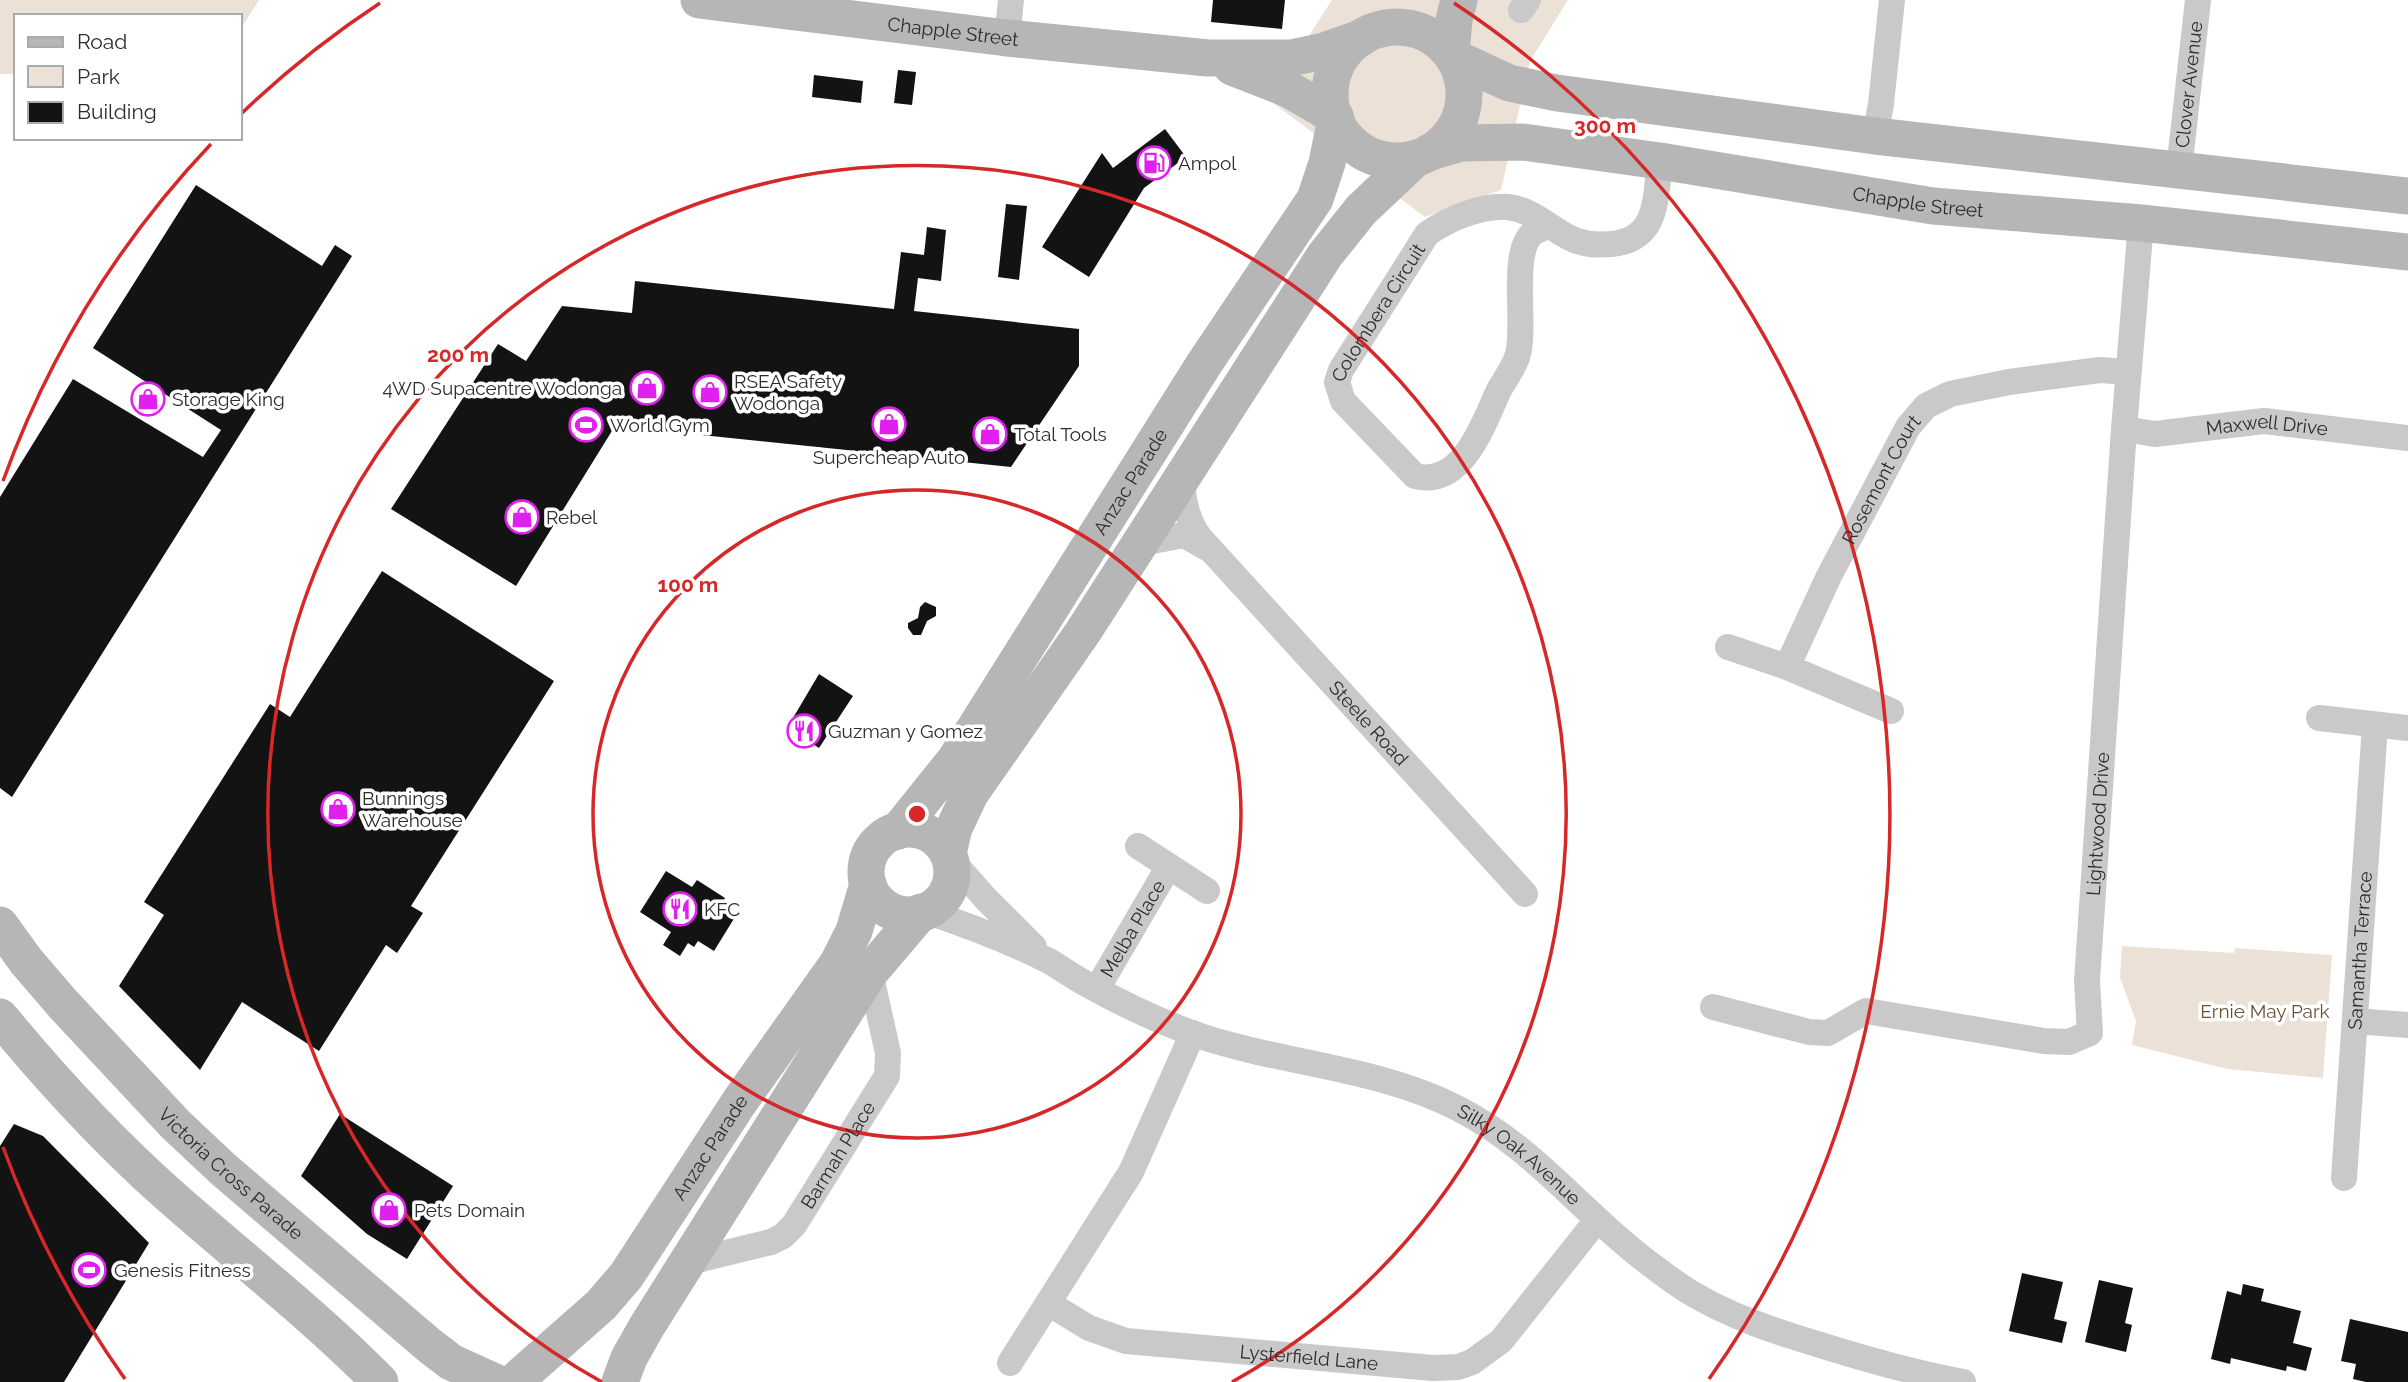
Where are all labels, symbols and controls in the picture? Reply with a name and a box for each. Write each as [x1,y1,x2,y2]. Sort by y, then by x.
street label: Chapple Street [886,12,1020,50]
legend [14,14,242,140]
street label: Clover Avenue [2171,20,2207,149]
text: Road [77,29,127,54]
text: Park [77,64,120,89]
text: Building [77,99,157,124]
text: 300 m [1574,113,1636,138]
fuel station icon: Ampol [1135,144,1173,182]
place label: Ampol [1178,152,1237,174]
street label: Chapple Street [1851,182,1985,221]
street label: Colombera Circuit [1327,239,1430,384]
text: 200 m [427,342,489,367]
shop icon: 4WD Supacentre Wodonga [628,369,666,407]
place label: RSEA Safety Wodonga [734,370,842,414]
shop icon: RSEA Safety Wodonga [691,373,729,411]
place label: 4WD Supacentre Wodonga [382,377,622,399]
shop icon: Storage King [129,380,167,418]
place label: Storage King [172,388,285,410]
shop icon: Supercheap Auto [870,405,908,443]
sports icon: World Gym [567,406,605,444]
street label: Rosemont Court [1837,410,1925,548]
street label: Maxwell Drive [2205,410,2329,439]
place label: World Gym [610,414,710,436]
shop icon: Total Tools [971,415,1009,453]
place label: Total Tools [1014,423,1107,445]
street label: Anzac Parade [1089,424,1172,539]
place label: Supercheap Auto [813,446,965,468]
shop icon: Rebel [503,498,541,536]
place label: Rebel [546,506,598,528]
text: 100 m [658,572,718,597]
street label: Steele Road [1325,676,1413,770]
restaurant icon: Guzman y Gomez [785,712,823,750]
place label: Guzman y Gomez [828,720,983,742]
street label: Lightwood Drive [2082,751,2113,897]
place label: Bunnings Warehouse [362,787,463,831]
shop icon: Bunnings Warehouse [319,790,357,828]
centre of rings [905,802,929,826]
street label: Samantha Terrace [2343,871,2376,1030]
street label: Melba Place [1095,876,1169,981]
restaurant icon: KFC [661,890,699,928]
place label: KFC [704,898,740,920]
park label: Ernie May Park [2200,1000,2330,1022]
street label: Anzac Parade [668,1091,752,1204]
street label: Barmah Place [796,1097,879,1213]
street label: Silky Oak Avenue [1454,1099,1585,1209]
street label: Victoria Cross Parade [154,1103,308,1244]
shop icon: Pets Domain [370,1191,408,1229]
place label: Pets Domain [414,1199,525,1221]
sports icon: Genesis Fitness [70,1251,108,1289]
place label: Genesis Fitness [114,1259,251,1281]
street label: Lysterfield Lane [1239,1340,1379,1374]

